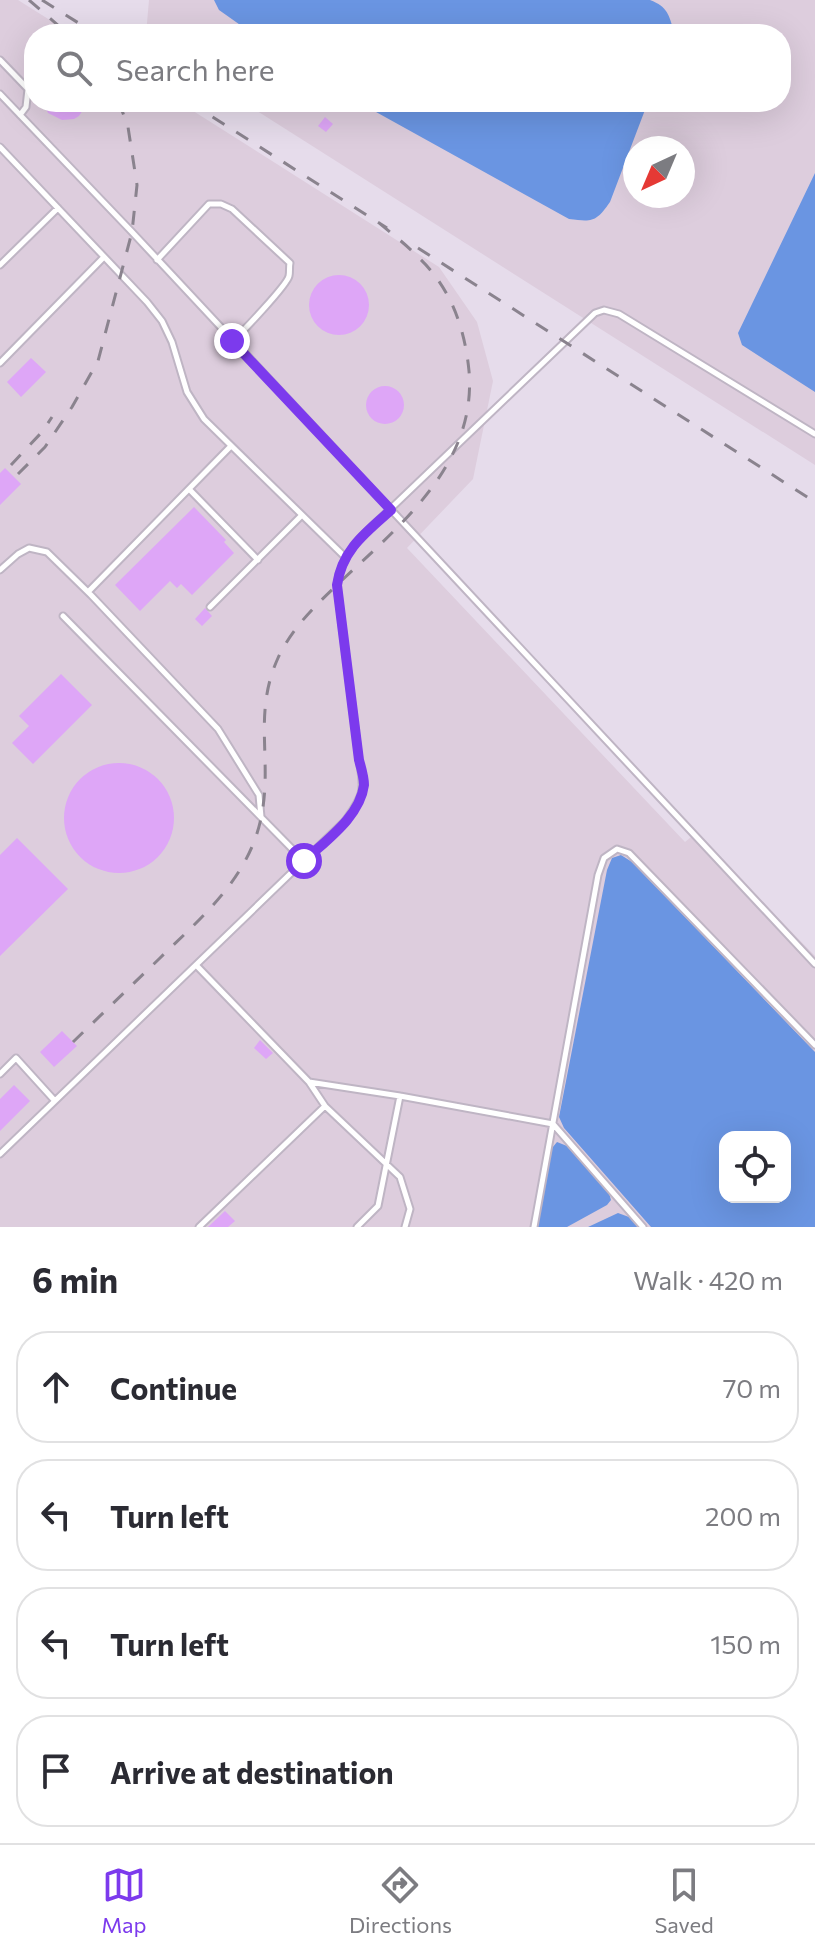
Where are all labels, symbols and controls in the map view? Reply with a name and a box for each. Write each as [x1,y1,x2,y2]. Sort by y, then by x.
search box [24,24,791,112]
icon: search [52,46,96,90]
text: Search here [116,50,275,87]
north arrow [623,136,695,208]
route end [214,323,250,359]
route start [286,843,322,879]
map controls [719,1131,791,1203]
button: locate [719,1131,791,1203]
text: 6 min [32,1258,118,1300]
text: Walk · 420 m [633,1264,783,1295]
icon: ahead [34,1365,78,1409]
text: Continue [110,1369,237,1406]
text: 70 m [723,1372,781,1403]
icon: left [34,1493,78,1537]
text: Turn left [110,1497,229,1534]
text: 200 m [705,1500,781,1531]
icon: left [34,1621,78,1665]
text: Turn left [110,1625,229,1662]
text: 150 m [710,1628,781,1659]
icon: arrive [34,1749,78,1793]
text: Arrive at destination [110,1753,394,1790]
tab: Map [101,1863,147,1938]
tab: Directions [349,1863,452,1938]
tab: Saved [654,1863,714,1938]

